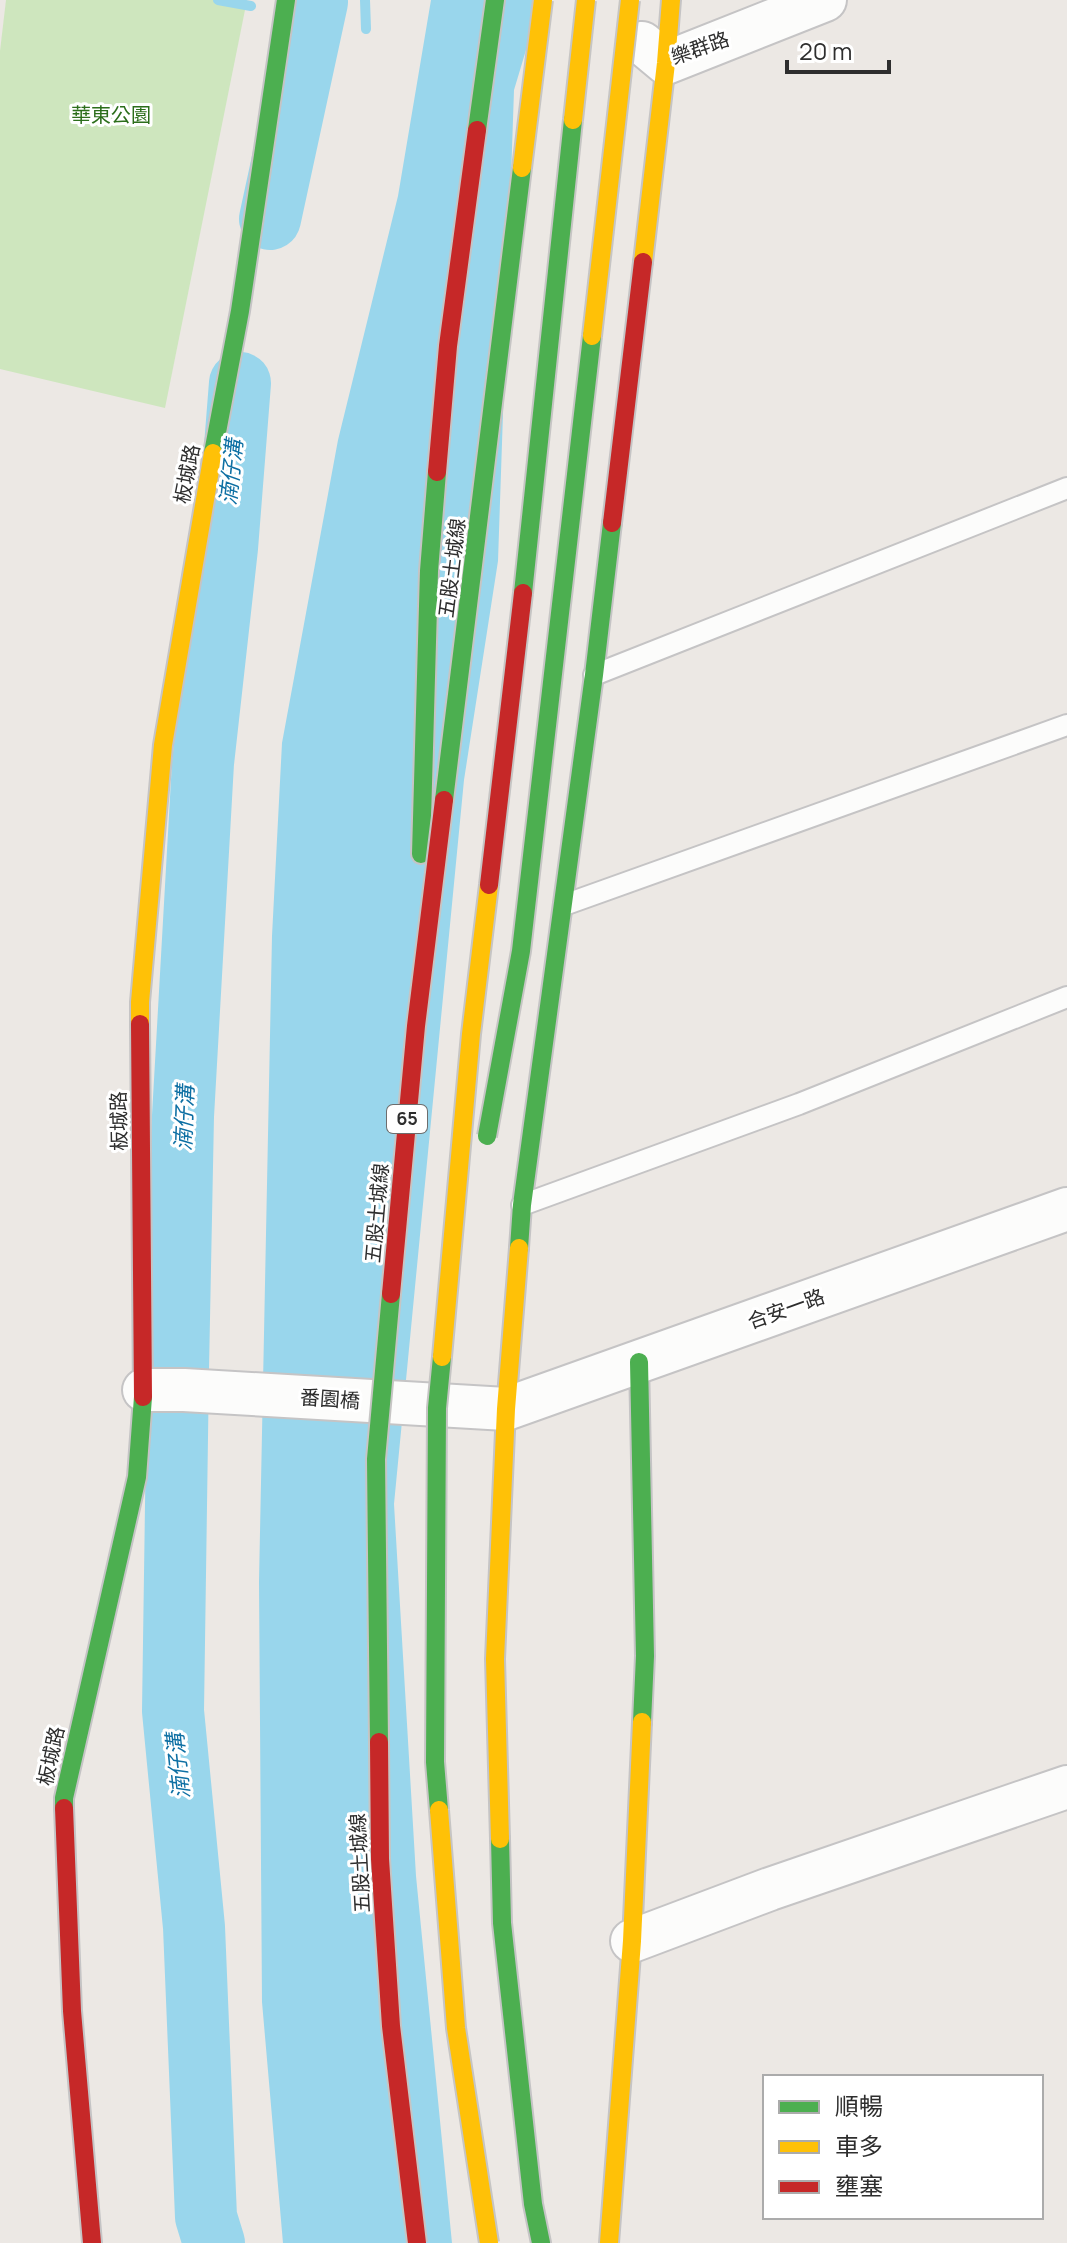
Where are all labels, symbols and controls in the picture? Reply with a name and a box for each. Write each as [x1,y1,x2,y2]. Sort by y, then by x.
scale bar [787,24,889,74]
street label: 樂群路 [667,25,733,70]
text: 20 m [799,34,852,67]
park label: 華東公園 [71,101,151,128]
water label: 湳仔溝 [213,435,250,506]
street label: 板城路 [168,442,205,506]
street label: 五股土城線 [432,517,471,619]
water label: 湳仔溝 [168,1082,200,1152]
street label: 板城路 [104,1091,133,1151]
road number: 65 [387,1105,427,1133]
street label: 五股土城線 [359,1162,394,1264]
street label: 合安一路 [744,1282,828,1335]
street label: 番園橋 [299,1383,361,1414]
street label: 板城路 [31,1724,70,1788]
water label: 湳仔溝 [159,1729,196,1800]
street label: 五股土城線 [343,1812,376,1914]
legend [763,2075,1043,2219]
text: 順暢 [835,2089,883,2122]
text: 車多 [835,2129,883,2162]
text: 壅塞 [835,2169,883,2202]

